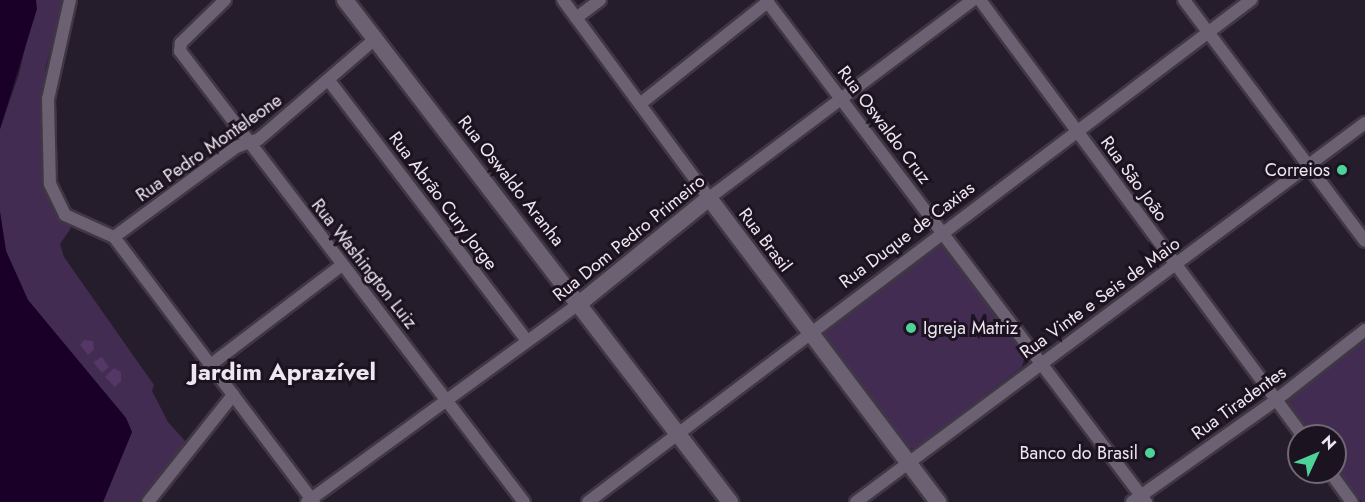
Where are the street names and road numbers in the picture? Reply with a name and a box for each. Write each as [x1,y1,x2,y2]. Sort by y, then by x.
street label: Rua Oswaldo Cruz [833,62,935,188]
street label: Rua Pedro Monteleone [132,90,286,206]
street label: Rua Oswaldo Aranha [453,111,569,251]
street label: Rua Abrão Cury Jorge [384,128,502,274]
street label: Rua São João [1096,132,1172,226]
street label: Rua Dom Pedro Primeiro [549,170,709,306]
street label: Rua Duque de Caxias [835,177,979,293]
street label: Rua Washington Luiz [307,195,421,333]
street label: Rua Brasil [734,204,796,276]
street label: Rua Vinte e Seis de Maio [1016,233,1184,363]
street label: Rua Tiradentes [1188,362,1290,444]

